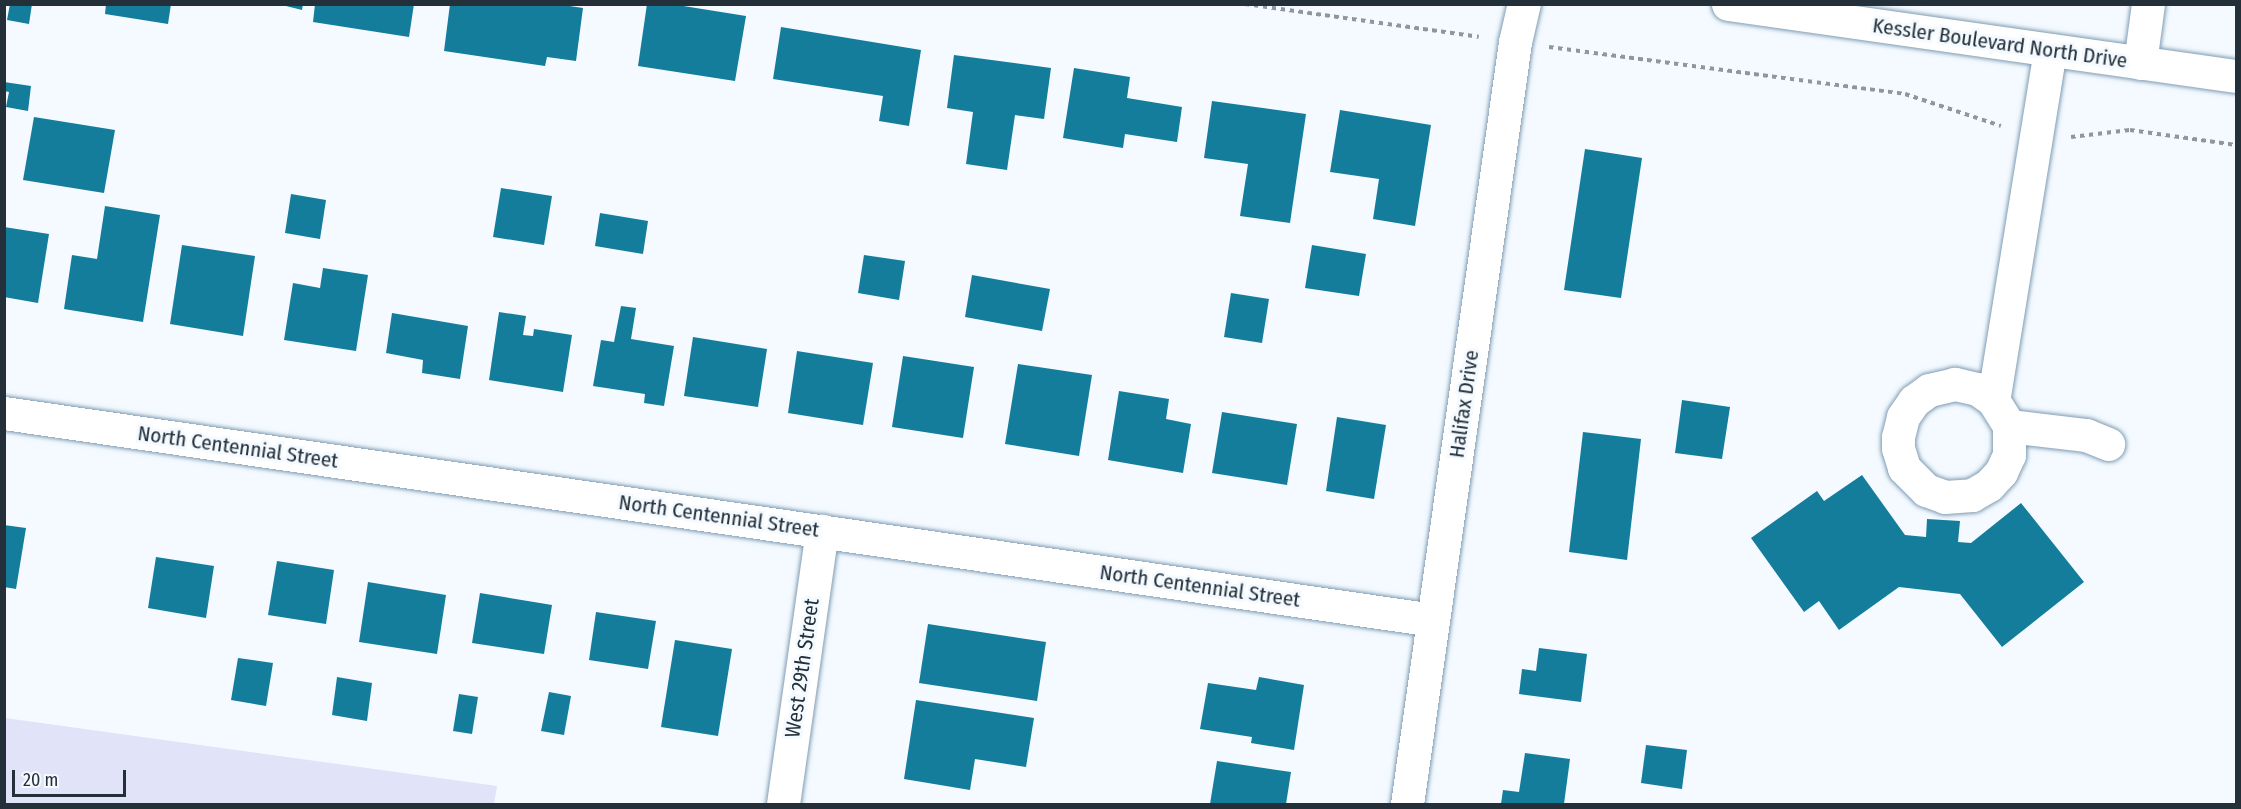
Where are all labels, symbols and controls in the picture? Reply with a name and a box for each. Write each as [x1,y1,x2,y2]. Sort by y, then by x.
street label: Kessler Boulevard North Drive [1871,13,2129,73]
street label: Halifax Drive [1444,349,1484,459]
street label: North Centennial Street [136,420,340,474]
street label: North Centennial Street [617,489,821,543]
street label: North Centennial Street [1098,559,1302,613]
street label: West 29th Street [780,597,824,739]
scale bar [15,758,129,796]
text: 20 m [23,769,58,791]

